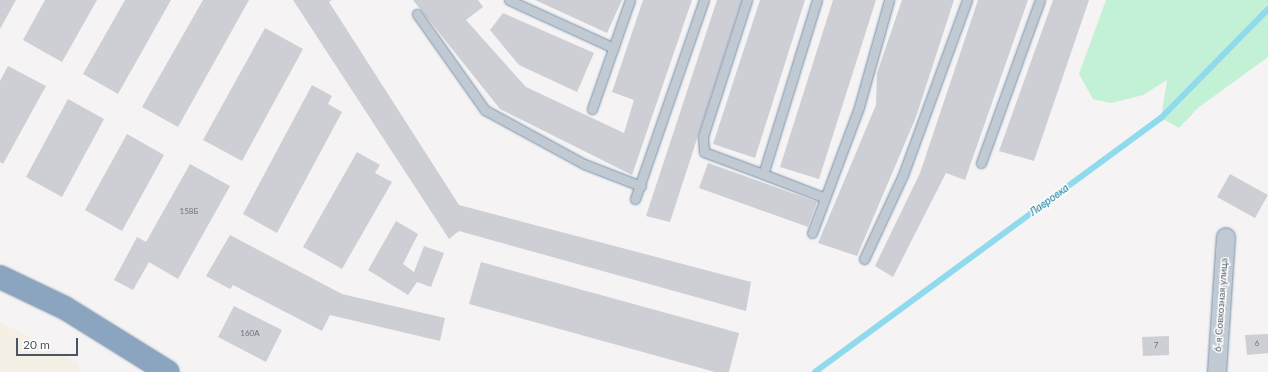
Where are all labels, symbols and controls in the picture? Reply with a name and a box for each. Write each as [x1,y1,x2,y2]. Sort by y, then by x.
water label: Лавровка [1027,181,1071,219]
house number: 158Б [180,207,198,217]
street label: 6-я Совхозная улица [1212,258,1230,352]
house number: 160А [240,329,260,339]
scale bar [18,330,80,356]
text: 20 m [23,337,50,352]
house number: 6 [1255,339,1259,349]
house number: 7 [1154,341,1158,351]

